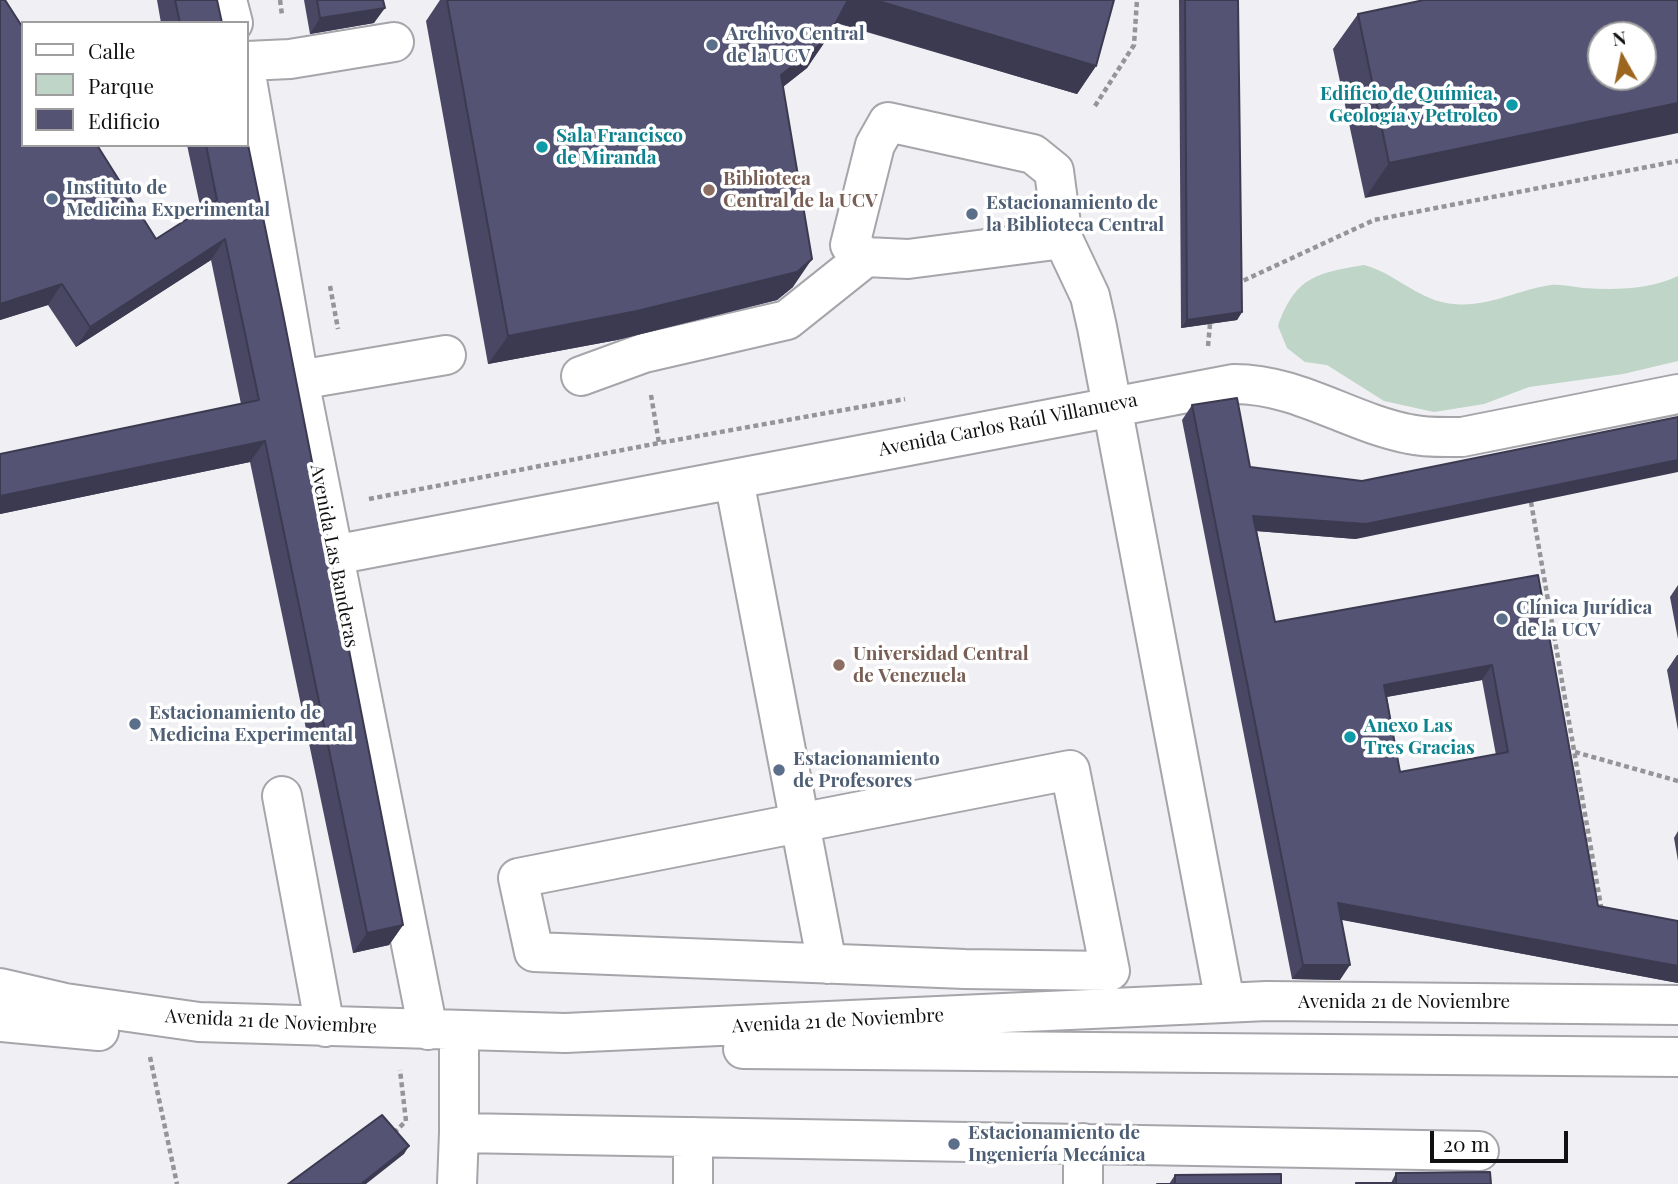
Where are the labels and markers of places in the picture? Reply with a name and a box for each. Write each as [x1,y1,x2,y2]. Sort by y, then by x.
place label: Archivo Central de la UCV [726,23,865,67]
marker: Archivo Central de la UCV [704,37,720,53]
place label: Edificio de Química, Geología y Petroleo [1320,83,1498,127]
marker: Edificio de Química, Geología y Petroleo [1504,97,1520,113]
place label: Sala Francisco de Miranda [556,125,683,169]
marker: Sala Francisco de Miranda [534,139,550,155]
place label: Biblioteca Central de la UCV [723,168,878,212]
place label: Instituto de Medicina Experimental [66,177,270,221]
marker: Biblioteca Central de la UCV [701,182,717,198]
marker: Instituto de Medicina Experimental [44,191,60,207]
place label: Estacionamiento de la Biblioteca Central [986,192,1164,236]
marker: Estacionamiento de la Biblioteca Central [964,206,980,222]
place label: Clínica Jurídica de la UCV [1516,597,1652,641]
marker: Clínica Jurídica de la UCV [1494,611,1510,627]
place label: Universidad Central de Venezuela [853,643,1029,687]
marker: Universidad Central de Venezuela [831,657,847,673]
place label: Estacionamiento de Medicina Experimental [149,702,353,746]
place label: Anexo Las Tres Gracias [1364,715,1475,759]
marker: Estacionamiento de Medicina Experimental [127,716,143,732]
marker: Anexo Las Tres Gracias [1342,729,1358,745]
place label: Estacionamiento de Profesores [793,748,940,792]
marker: Estacionamiento de Profesores [771,762,787,778]
place label: Estacionamiento de Ingeniería Mecánica [968,1122,1146,1166]
marker: Estacionamiento de Ingeniería Mecánica [946,1136,962,1152]

